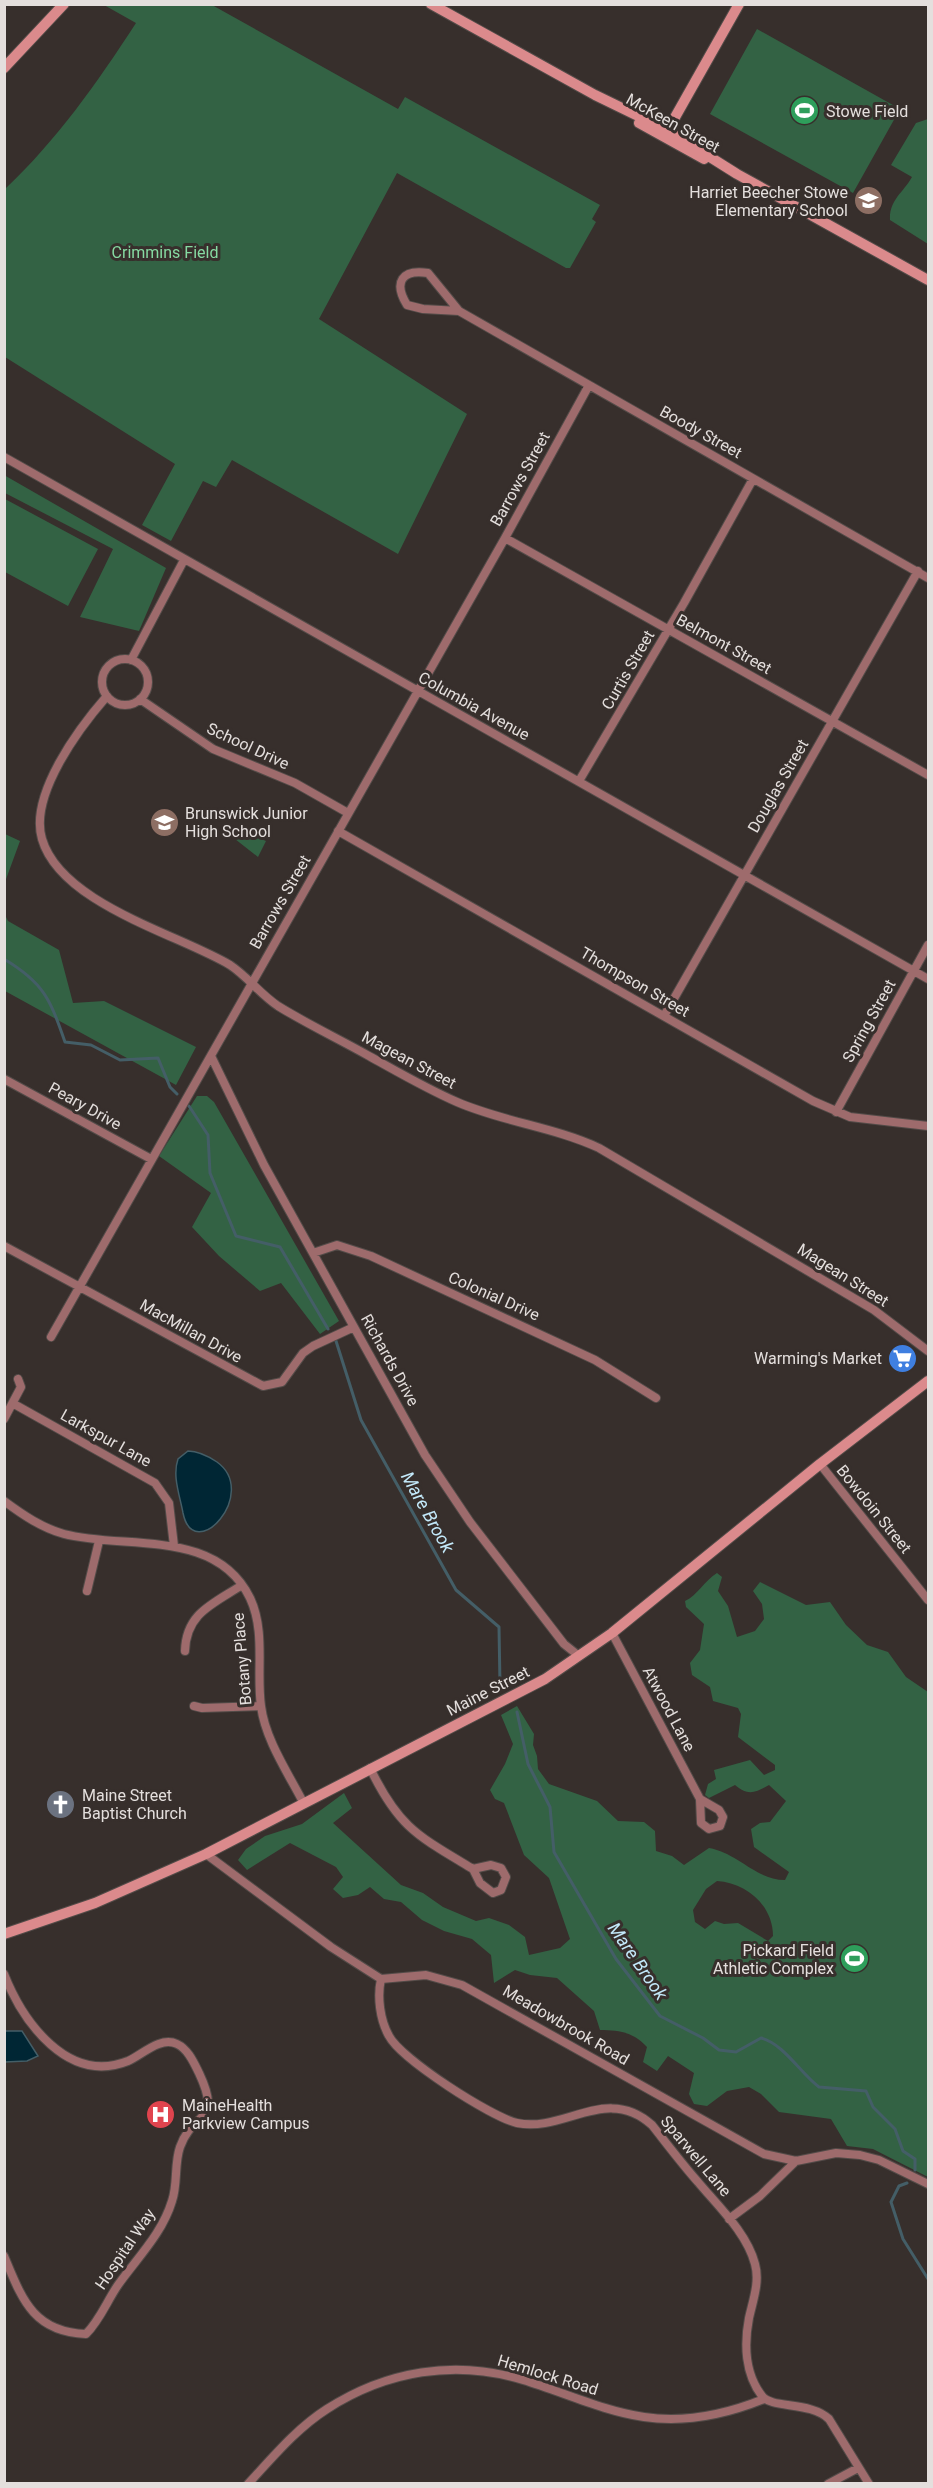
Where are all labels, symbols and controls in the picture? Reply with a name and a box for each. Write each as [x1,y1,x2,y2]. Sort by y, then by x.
street label: McKeen Street [623,89,723,157]
sports icon: Stowe Field [789,95,821,127]
place label: Stowe Field [826,102,908,121]
place label: Harriet Beecher Stowe Elementary School [689,183,848,220]
school or university icon: Harriet Beecher Stowe Elementary School [853,185,885,217]
park label: Crimmins Field [112,243,218,262]
street label: Boody Street [657,402,745,462]
street label: Barrows Street [486,428,554,530]
street label: Belmont Street [673,610,775,678]
street label: Curtis Street [598,627,658,713]
street label: Columbia Avenue [415,668,533,744]
street label: School Drive [204,719,292,773]
street label: Douglas Street [744,736,812,836]
place label: Brunswick Junior High School [185,804,308,841]
school or university icon: Brunswick Junior High School [148,806,180,838]
street label: Barrows Street [246,852,314,952]
street label: Thompson Street [577,943,693,1021]
street label: Spring Street [838,976,900,1066]
street label: Magean Street [359,1027,459,1093]
street label: Peary Drive [45,1078,125,1134]
street label: Magean Street [794,1239,892,1311]
street label: Colonial Drive [445,1267,543,1325]
street label: MacMillan Drive [136,1295,246,1367]
street label: Richards Drive [357,1311,423,1409]
supermarket icon: Warming's Market [887,1342,919,1374]
place label: Warming's Market [754,1349,882,1368]
street label: Larkspur Lane [57,1405,155,1471]
street label: Bowdoin Street [833,1461,915,1557]
water label: Mare Brook [397,1468,459,1557]
street label: Botany Place [228,1612,256,1706]
street label: Maine Street [444,1662,532,1720]
street label: Atwood Lane [639,1663,699,1755]
place label: Maine Street Baptist Church [82,1786,187,1823]
church icon: Maine Street Baptist Church [45,1788,77,1820]
water label: Mare Brook [604,1918,673,2005]
place label: Pickard Field Athletic Complex [713,1941,834,1978]
sports icon: Pickard Field Athletic Complex [839,1943,871,1975]
street label: Meadowbrook Road [499,1981,633,2069]
place label: MaineHealth Parkview Campus [182,2096,310,2133]
hospital icon: MaineHealth Parkview Campus [145,2098,177,2130]
street label: Sparwell Lane [657,2112,735,2200]
street label: Hospital Way [91,2205,159,2293]
street label: Hemlock Road [495,2351,601,2399]

